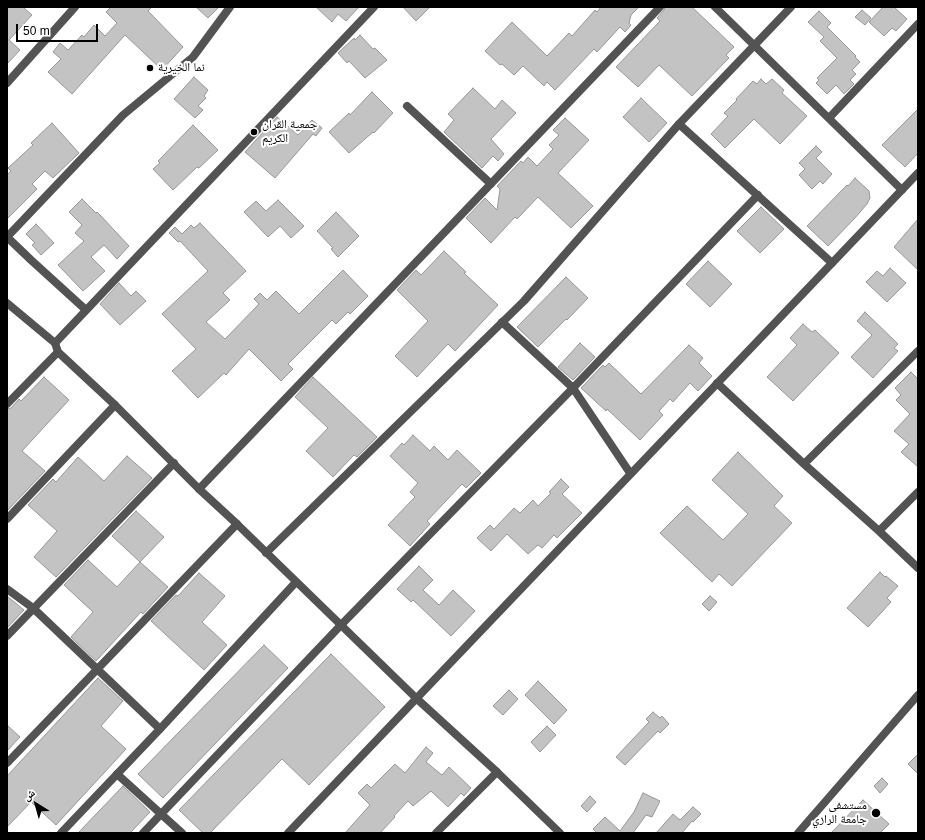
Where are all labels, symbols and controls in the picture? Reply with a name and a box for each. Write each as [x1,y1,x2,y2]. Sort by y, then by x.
scale bar [18,16,100,42]
text: 50 m [23,24,50,38]
place label: نما الخيرية [158,61,205,75]
marker: نما الخيرية [145,63,155,73]
place label: جمعية القران الكريم [262,118,317,146]
marker: جمعية القران الكريم [249,127,259,137]
north arrow [16,784,56,824]
text: ش [21,786,37,803]
place label: مستشفى جامعة الرازي [812,799,867,827]
marker: مستشفى جامعة الرازي [870,807,882,819]

